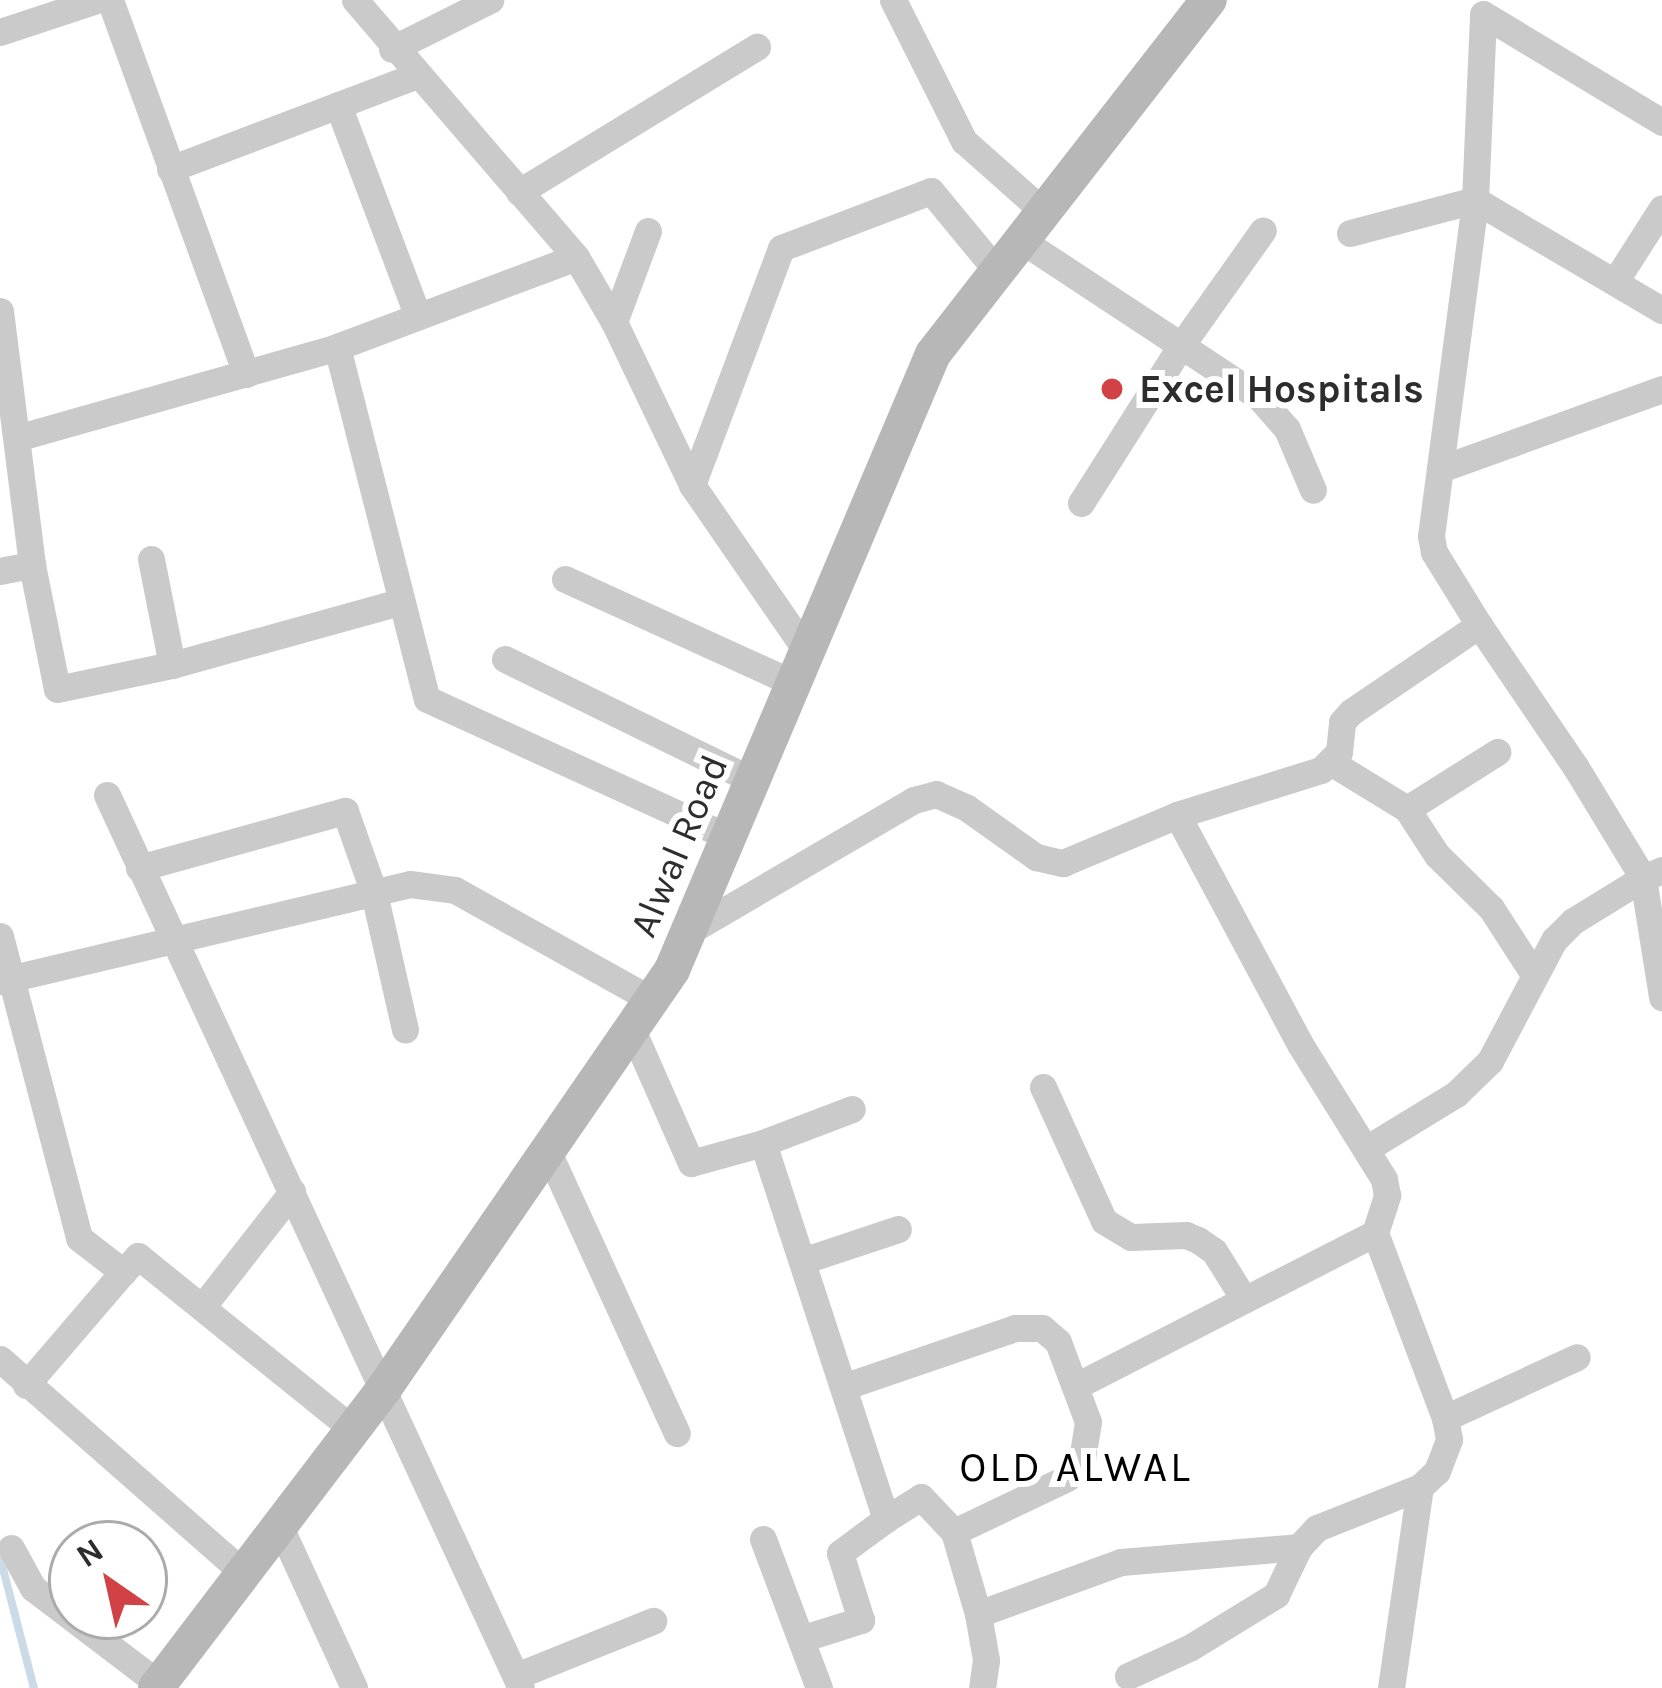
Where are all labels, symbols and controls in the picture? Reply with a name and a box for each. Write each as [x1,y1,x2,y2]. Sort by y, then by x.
place label: Excel Hospitals [1139,366,1424,412]
marker: Excel Hospitals [1096,373,1128,405]
street label: Alwal Road [620,748,738,944]
district label: OLD ALWAL [959,1442,1193,1492]
north arrow [48,1520,168,1640]
text: N [69,1530,110,1575]

